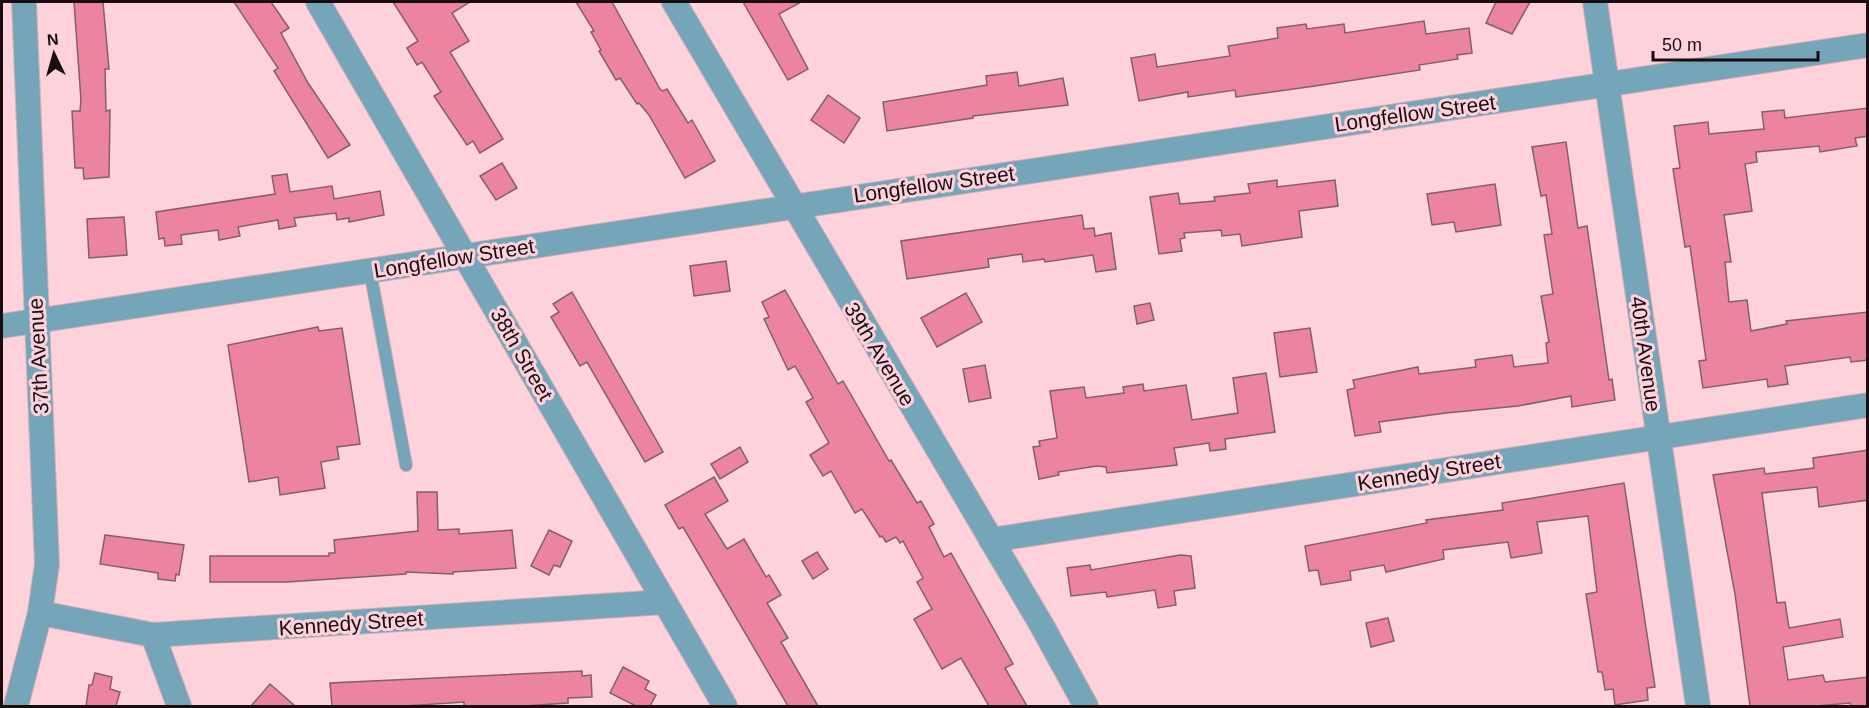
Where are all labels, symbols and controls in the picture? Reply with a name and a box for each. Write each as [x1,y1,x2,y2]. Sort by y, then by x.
north arrow [24,24,84,84]
scale bar [1653,24,1818,62]
text: N [46,31,59,49]
text: 50 m [1662,35,1702,55]
street label: Longfellow Street [1333,90,1497,136]
street label: Longfellow Street [852,161,1016,207]
street label: Longfellow Street [372,234,536,282]
street label: 40th Avenue [1627,295,1665,413]
street label: 37th Avenue [23,297,53,415]
street label: 39th Avenue [840,298,920,410]
street label: 38th Street [486,304,558,404]
street label: Kennedy Street [1356,449,1502,495]
street label: Kennedy Street [278,606,424,640]

